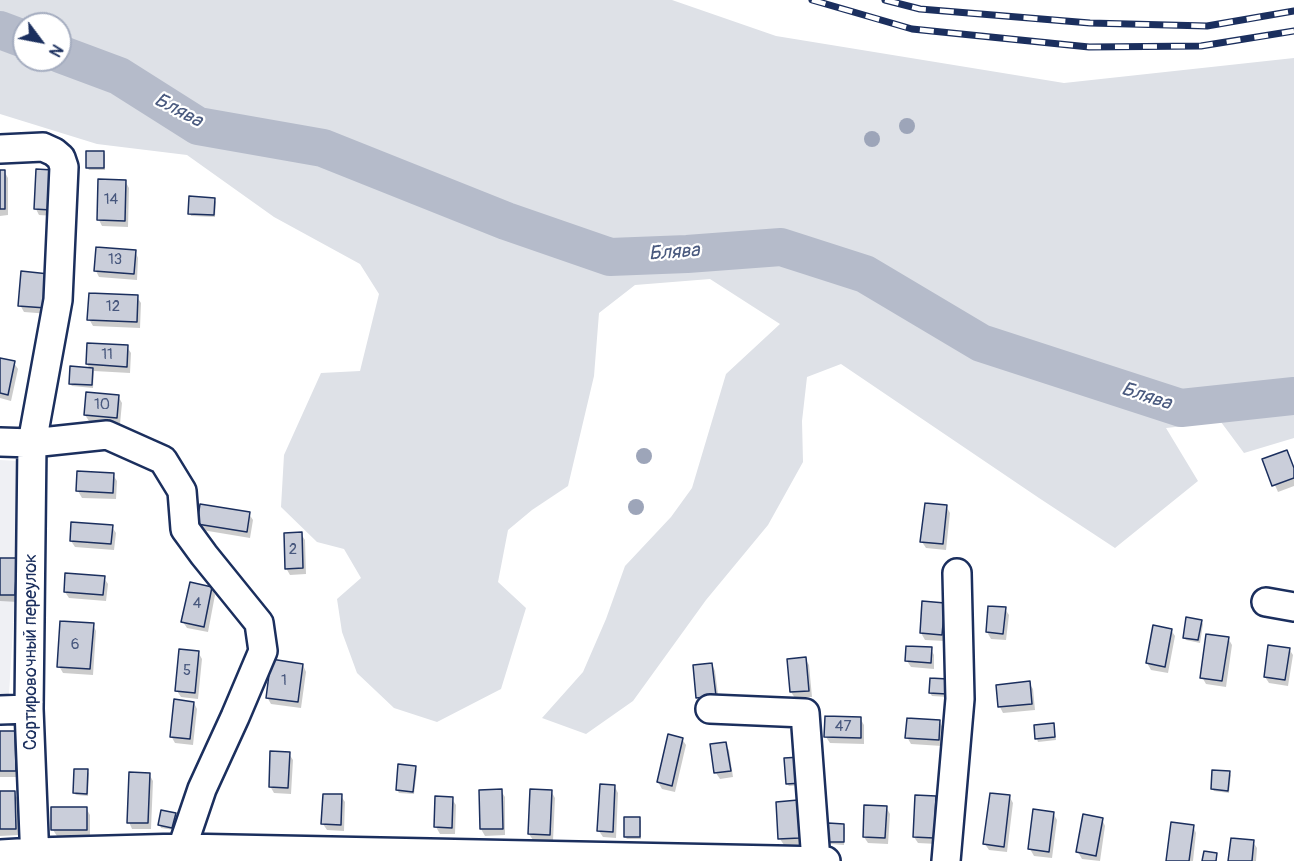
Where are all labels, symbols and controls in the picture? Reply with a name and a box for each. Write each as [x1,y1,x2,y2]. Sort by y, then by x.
north arrow [12,12,72,72]
text: N [44,41,67,60]
water label: Блява [150,88,206,134]
house number: 14 [104,191,118,209]
water label: Блява [648,239,700,267]
house number: 13 [108,251,122,269]
house number: 12 [106,298,120,316]
house number: 11 [101,346,113,364]
water label: Блява [1118,378,1174,416]
house number: 10 [94,396,110,414]
house number: 2 [289,541,297,559]
street label: Сортировочный переулок [20,554,42,750]
house number: 4 [193,595,201,613]
house number: 6 [71,636,79,654]
house number: 5 [183,662,191,680]
house number: 1 [281,672,287,690]
house number: 47 [835,718,851,736]

